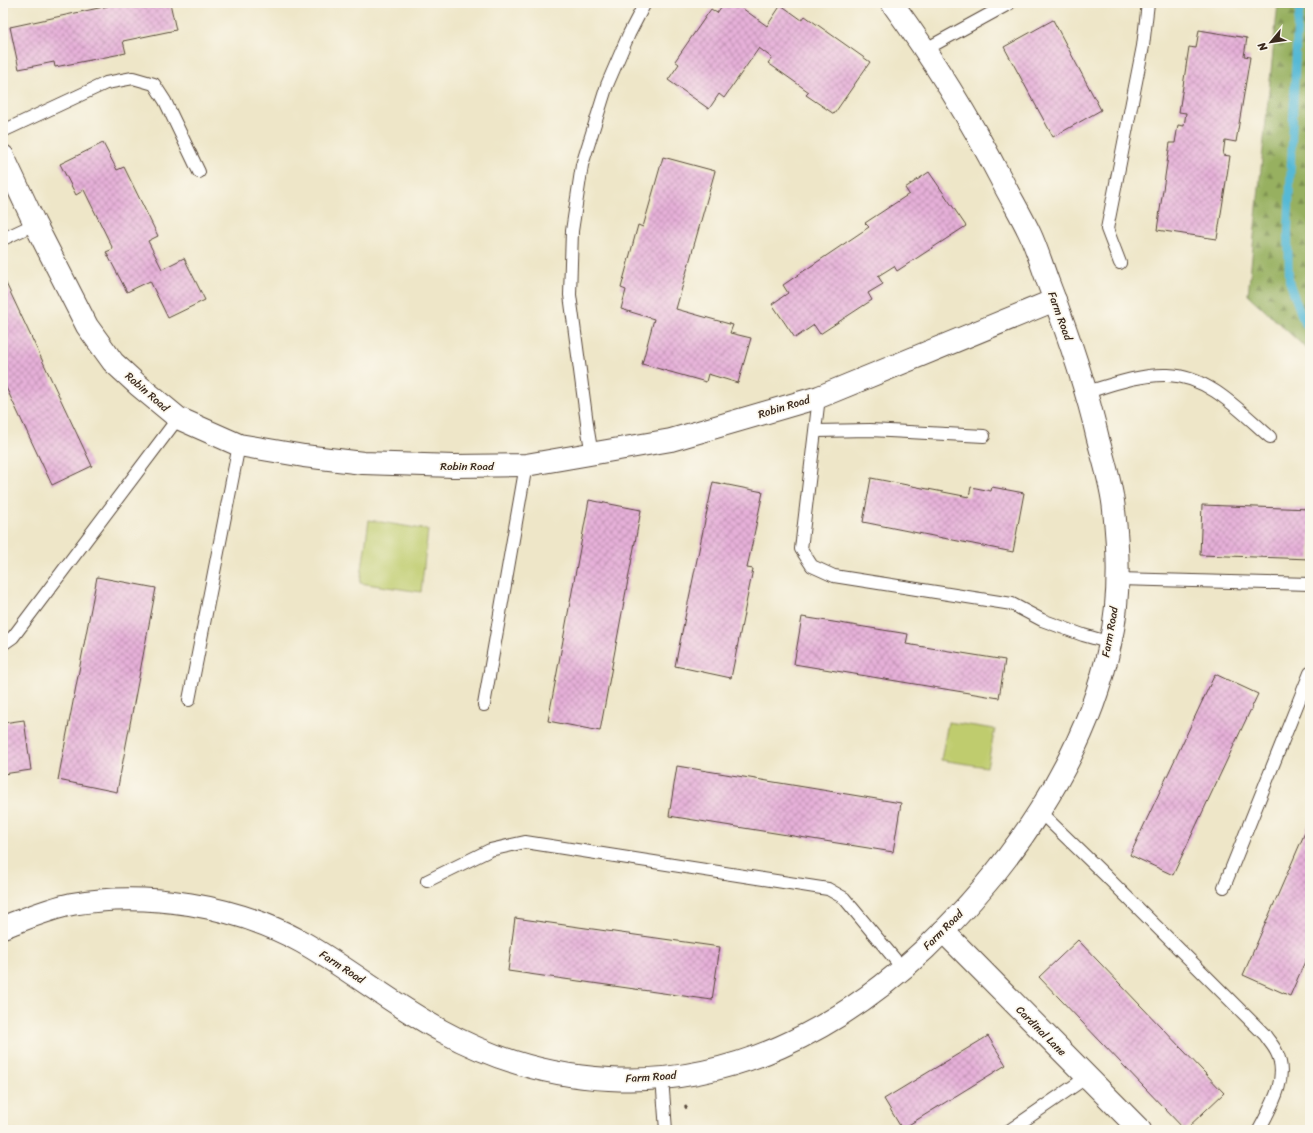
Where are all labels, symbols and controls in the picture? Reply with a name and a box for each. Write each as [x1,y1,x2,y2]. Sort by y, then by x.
north arrow [1251,22,1291,62]
text: N [1252,38,1273,55]
street label: Farm Road [1042,289,1078,344]
street label: Robin Road [121,367,174,418]
street label: Robin Road [756,390,814,424]
street label: Robin Road [440,457,495,476]
street label: Farm Road [1096,604,1124,659]
street label: Farm Road [918,904,969,955]
street label: Farm Road [315,945,370,989]
street label: Cardinal Lane [1011,1001,1071,1061]
street label: Farm Road [625,1066,678,1088]

